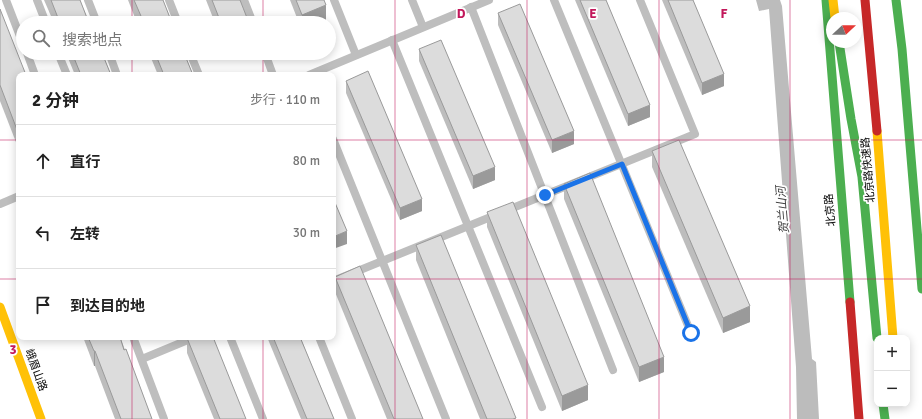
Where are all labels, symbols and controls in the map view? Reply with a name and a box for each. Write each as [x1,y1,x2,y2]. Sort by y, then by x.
text: D [457,6,466,22]
text: E [589,6,597,22]
text: F [721,6,728,22]
north arrow [826,12,862,48]
search box [16,16,336,60]
icon: search [30,27,52,49]
text: 搜索地点 [62,31,122,49]
text: 2 分钟 [32,90,79,111]
text: 步行 · 110 m [250,92,320,108]
street label: 北京路快速路 [859,137,877,203]
icon: ahead [32,150,54,172]
text: 直行 [70,153,100,171]
text: 80 m [293,153,320,169]
water label: 贺兰山河 [773,183,793,235]
route end [536,186,554,204]
street label: 北京路 [822,193,838,227]
icon: left [32,222,54,244]
text: 左转 [70,225,100,243]
text: 30 m [293,225,320,241]
icon: arrive [32,294,54,316]
text: 到达目的地 [70,297,145,315]
route start [682,324,700,342]
map controls [874,335,910,407]
button: + [874,335,910,371]
text: 3 [9,342,17,358]
street label: 峨眉山路 [22,347,50,393]
button: − [874,371,910,407]

